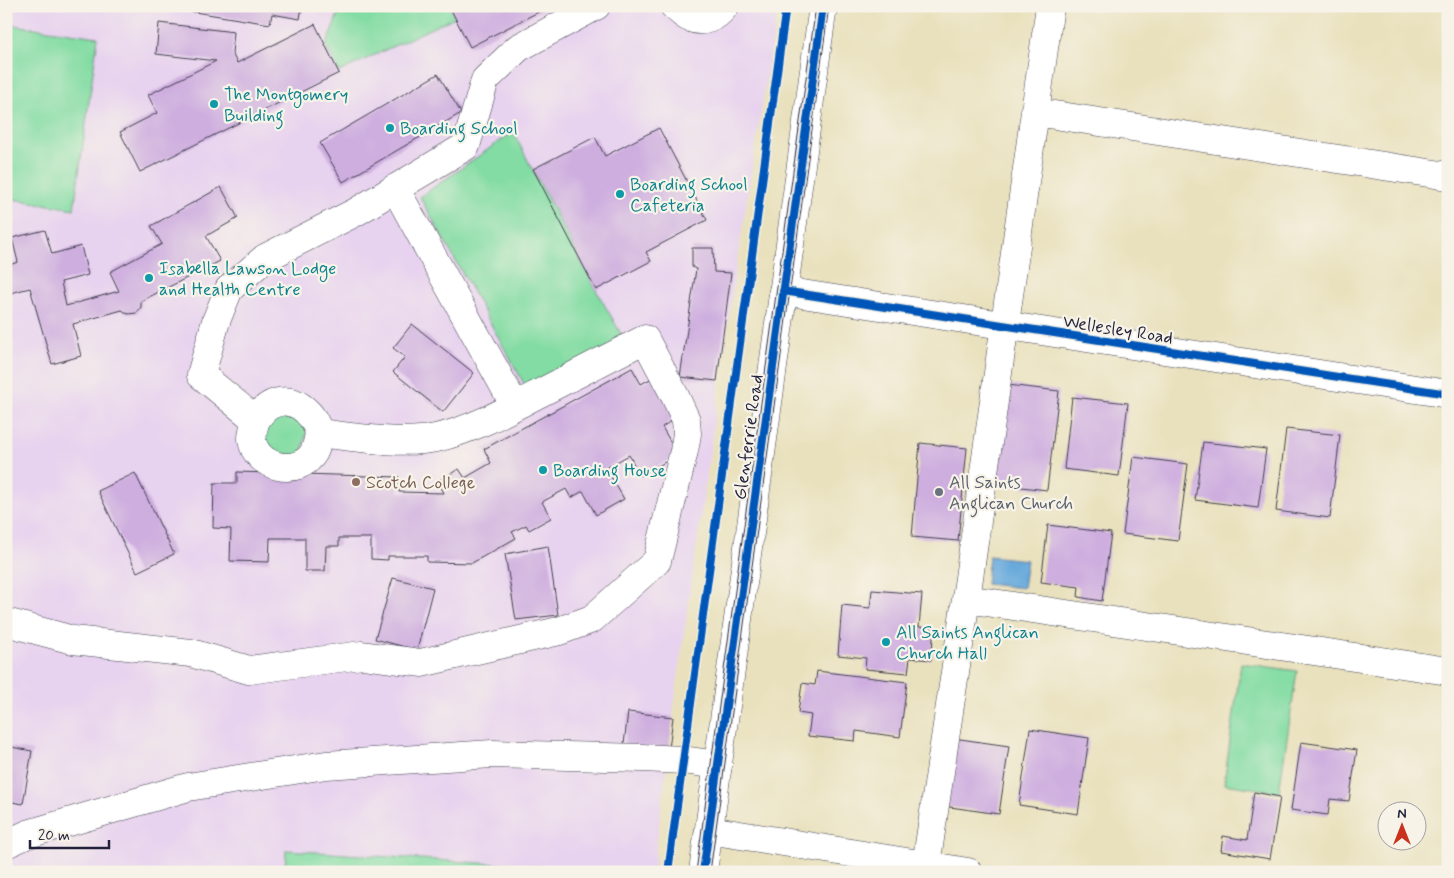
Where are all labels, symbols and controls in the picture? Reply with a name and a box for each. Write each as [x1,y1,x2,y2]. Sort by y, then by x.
place label: The Montgomery Building [224,83,348,130]
marker: The Montgomery Building [208,98,220,110]
place label: Boarding School [400,117,518,143]
marker: Boarding School [384,122,396,134]
place label: Boarding School Cafeteria [630,173,748,218]
marker: Boarding School Cafeteria [614,188,626,200]
place label: Isabella Lawson Lodge and Health Centre [159,257,336,302]
marker: Isabella Lawson Lodge and Health Centre [143,272,155,284]
street label: Wellesley Road [1061,309,1175,351]
street label: Glenferrie Road [728,373,770,501]
place label: Boarding House [553,459,666,485]
marker: Boarding House [537,464,549,476]
place label: Scotch College [366,471,475,495]
place label: All Saints Anglican Church [949,471,1073,518]
marker: Scotch College [350,476,362,488]
marker: All Saints Anglican Church [933,486,945,498]
place label: All Saints Anglican Church Hall [896,621,1039,666]
marker: All Saints Anglican Church Hall [880,636,892,648]
north arrow [1376,800,1426,850]
text: N [1397,805,1407,823]
scale bar [30,818,109,850]
text: 20 m [38,826,70,846]

